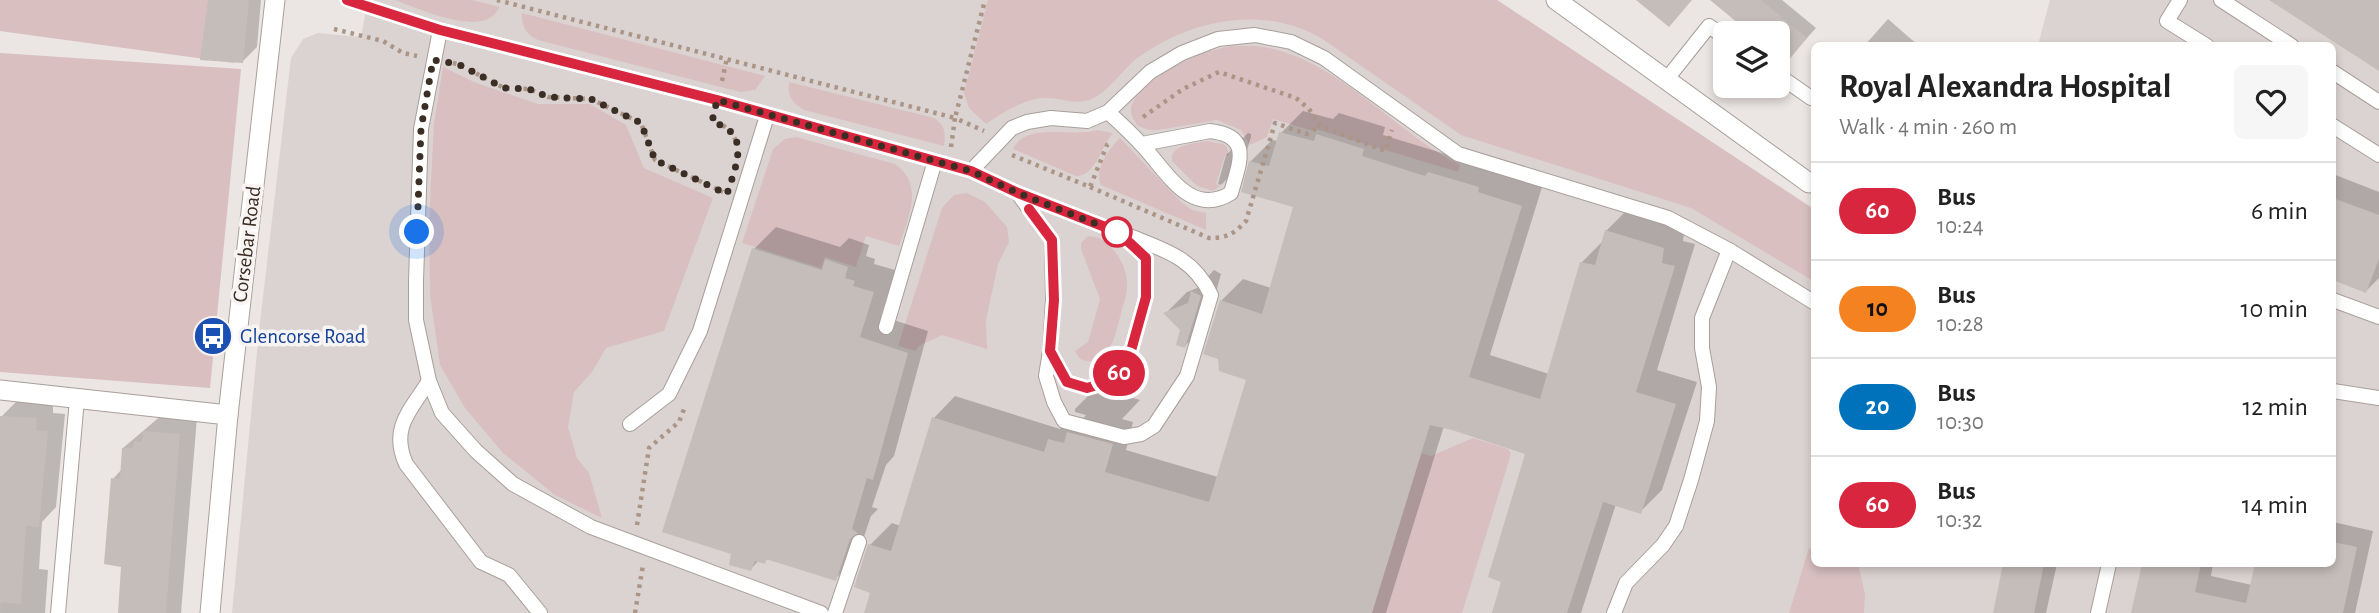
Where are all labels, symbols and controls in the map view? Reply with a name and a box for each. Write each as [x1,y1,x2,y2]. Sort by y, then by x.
map controls [1713,21,1790,98]
button: layers [1713,21,1790,98]
button: heart [2234,65,2308,139]
text: Royal Alexandra Hospital [1839,71,2171,104]
text: Walk · 4 min · 260 m [1839,116,2017,139]
street label: Corsebar Road [229,184,265,303]
text: Bus [1937,184,1976,210]
text: 6 min [2251,198,2308,224]
text: 60 [1865,199,1890,223]
your location [399,214,434,249]
text: 10:24 [1937,215,1984,238]
unlabelled marker [1102,217,1132,247]
text: Bus [1937,282,1976,308]
text: 10 min [2241,296,2308,322]
text: 10 [1867,297,1888,321]
text: 10:28 [1937,313,1984,336]
bus stop icon: Glencorse Road [192,315,234,357]
place label: Glencorse Road [240,326,366,347]
line badge: 60 [1088,350,1150,396]
text: 60 [1107,361,1131,385]
text: Bus [1937,380,1976,406]
text: 12 min [2242,394,2308,420]
text: 20 [1866,395,1889,419]
text: 10:30 [1937,411,1984,434]
text: Bus [1937,478,1976,504]
text: 14 min [2242,492,2308,518]
text: 60 [1865,493,1890,517]
text: 10:32 [1937,509,1982,532]

